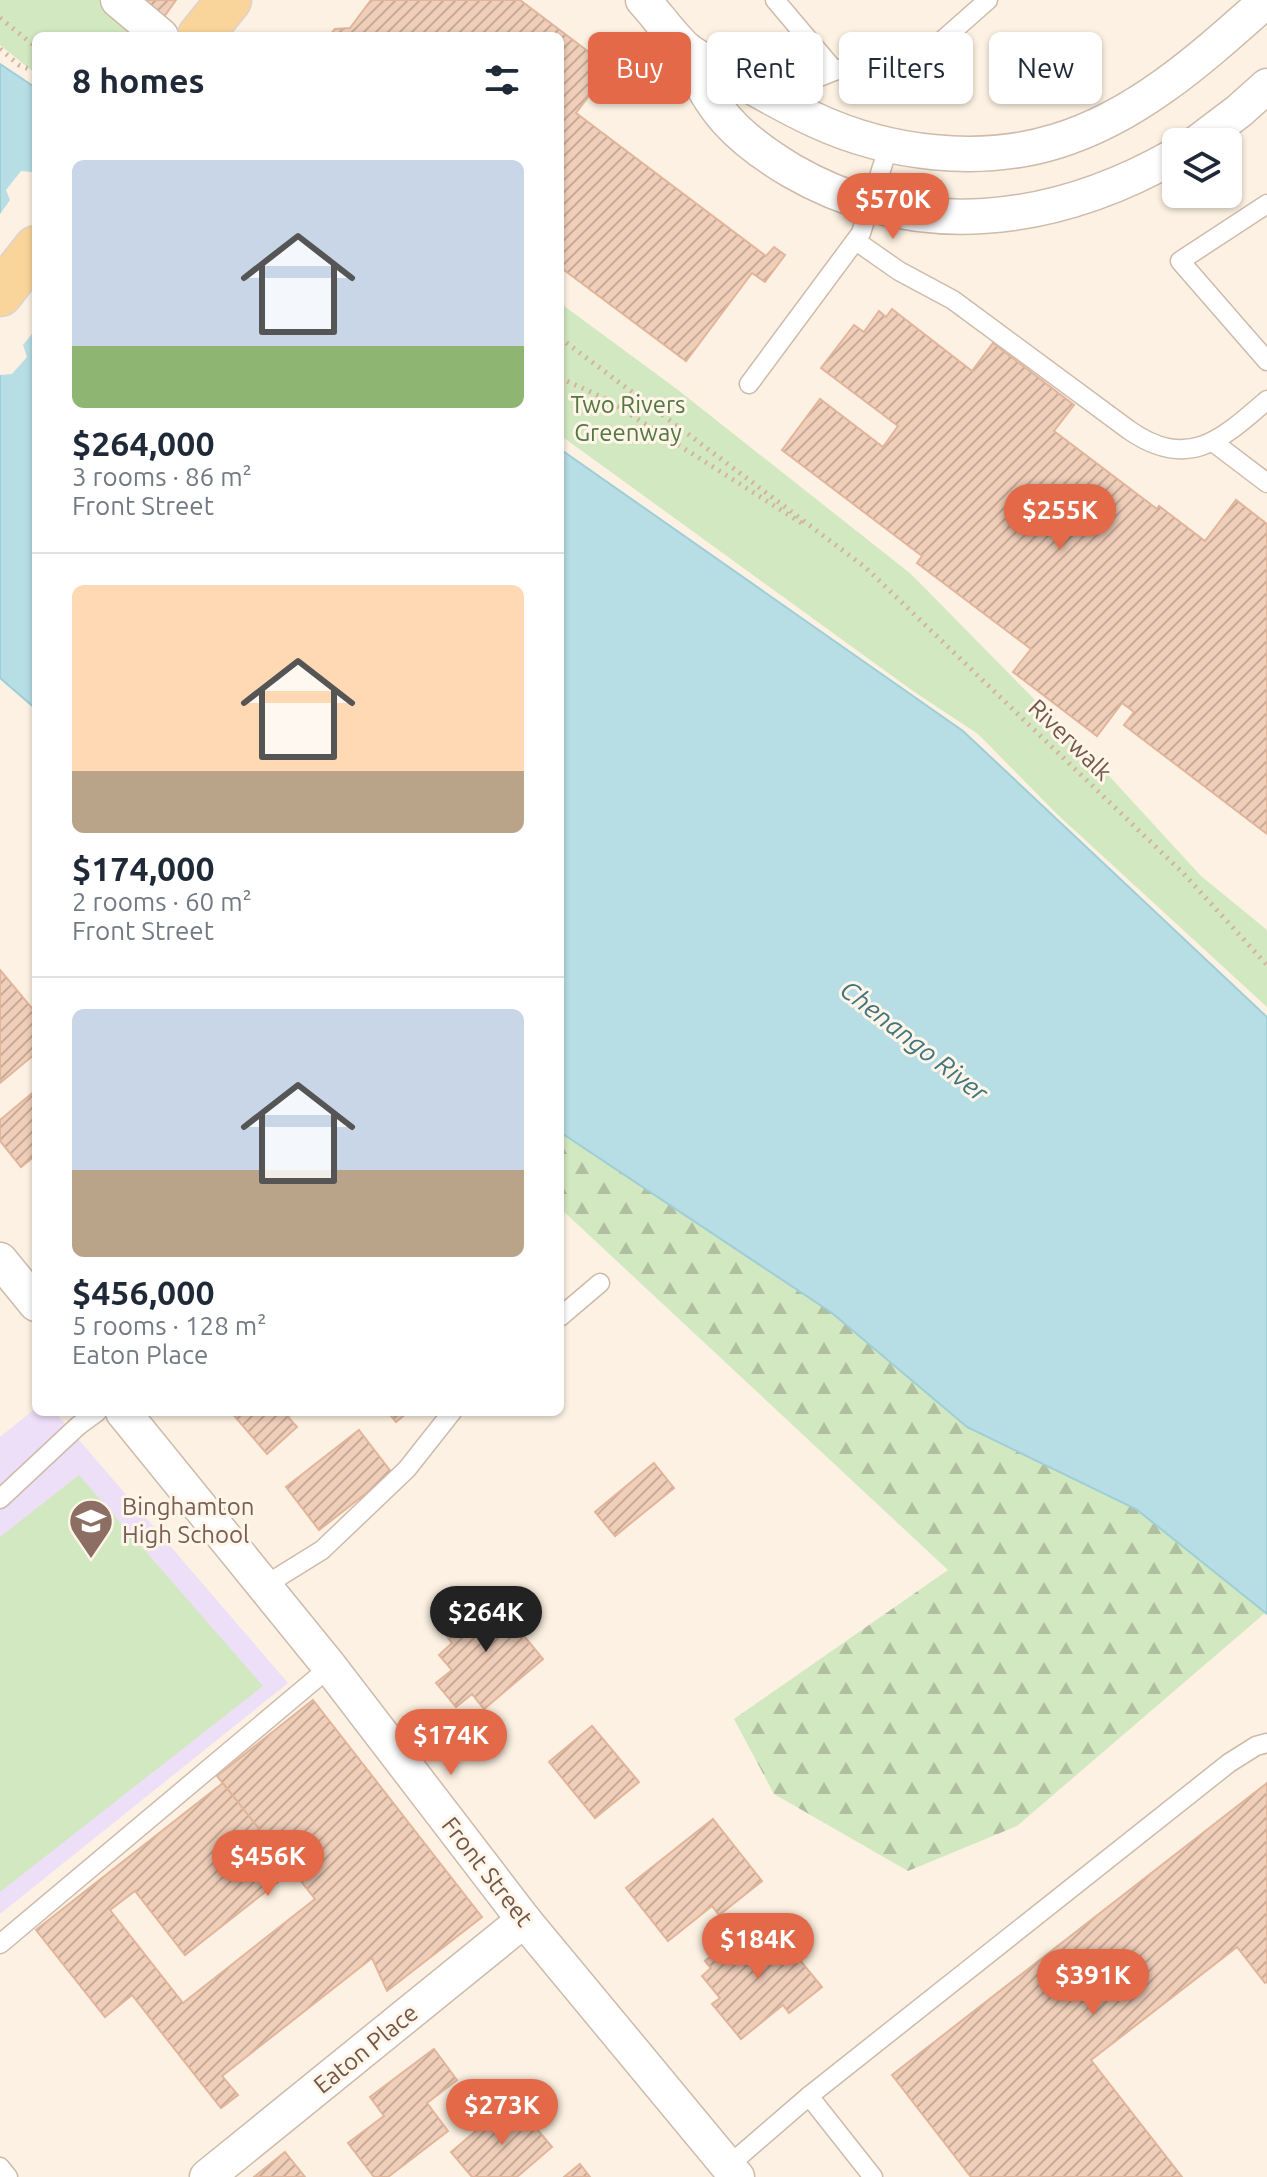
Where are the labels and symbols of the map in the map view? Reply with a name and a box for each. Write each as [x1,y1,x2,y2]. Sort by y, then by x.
pin: $570K [837,173,949,241]
park label: Two Rivers Greenway [571,391,685,446]
pin: $255K [1004,484,1116,552]
street label: Riverwalk [1023,694,1117,786]
water label: Chenango River [835,974,995,1108]
place label: Binghamton High School [122,1493,254,1548]
school or university icon: Binghamton High School [67,1497,115,1560]
pin: $264K [430,1586,542,1654]
pin: $174K [395,1709,507,1777]
street label: Front Street [436,1812,539,1932]
pin: $456K [212,1830,324,1898]
pin: $184K [702,1913,814,1981]
pin: $391K [1037,1949,1149,2017]
street label: Eaton Place [308,1999,423,2099]
pin: $273K [446,2079,558,2147]

